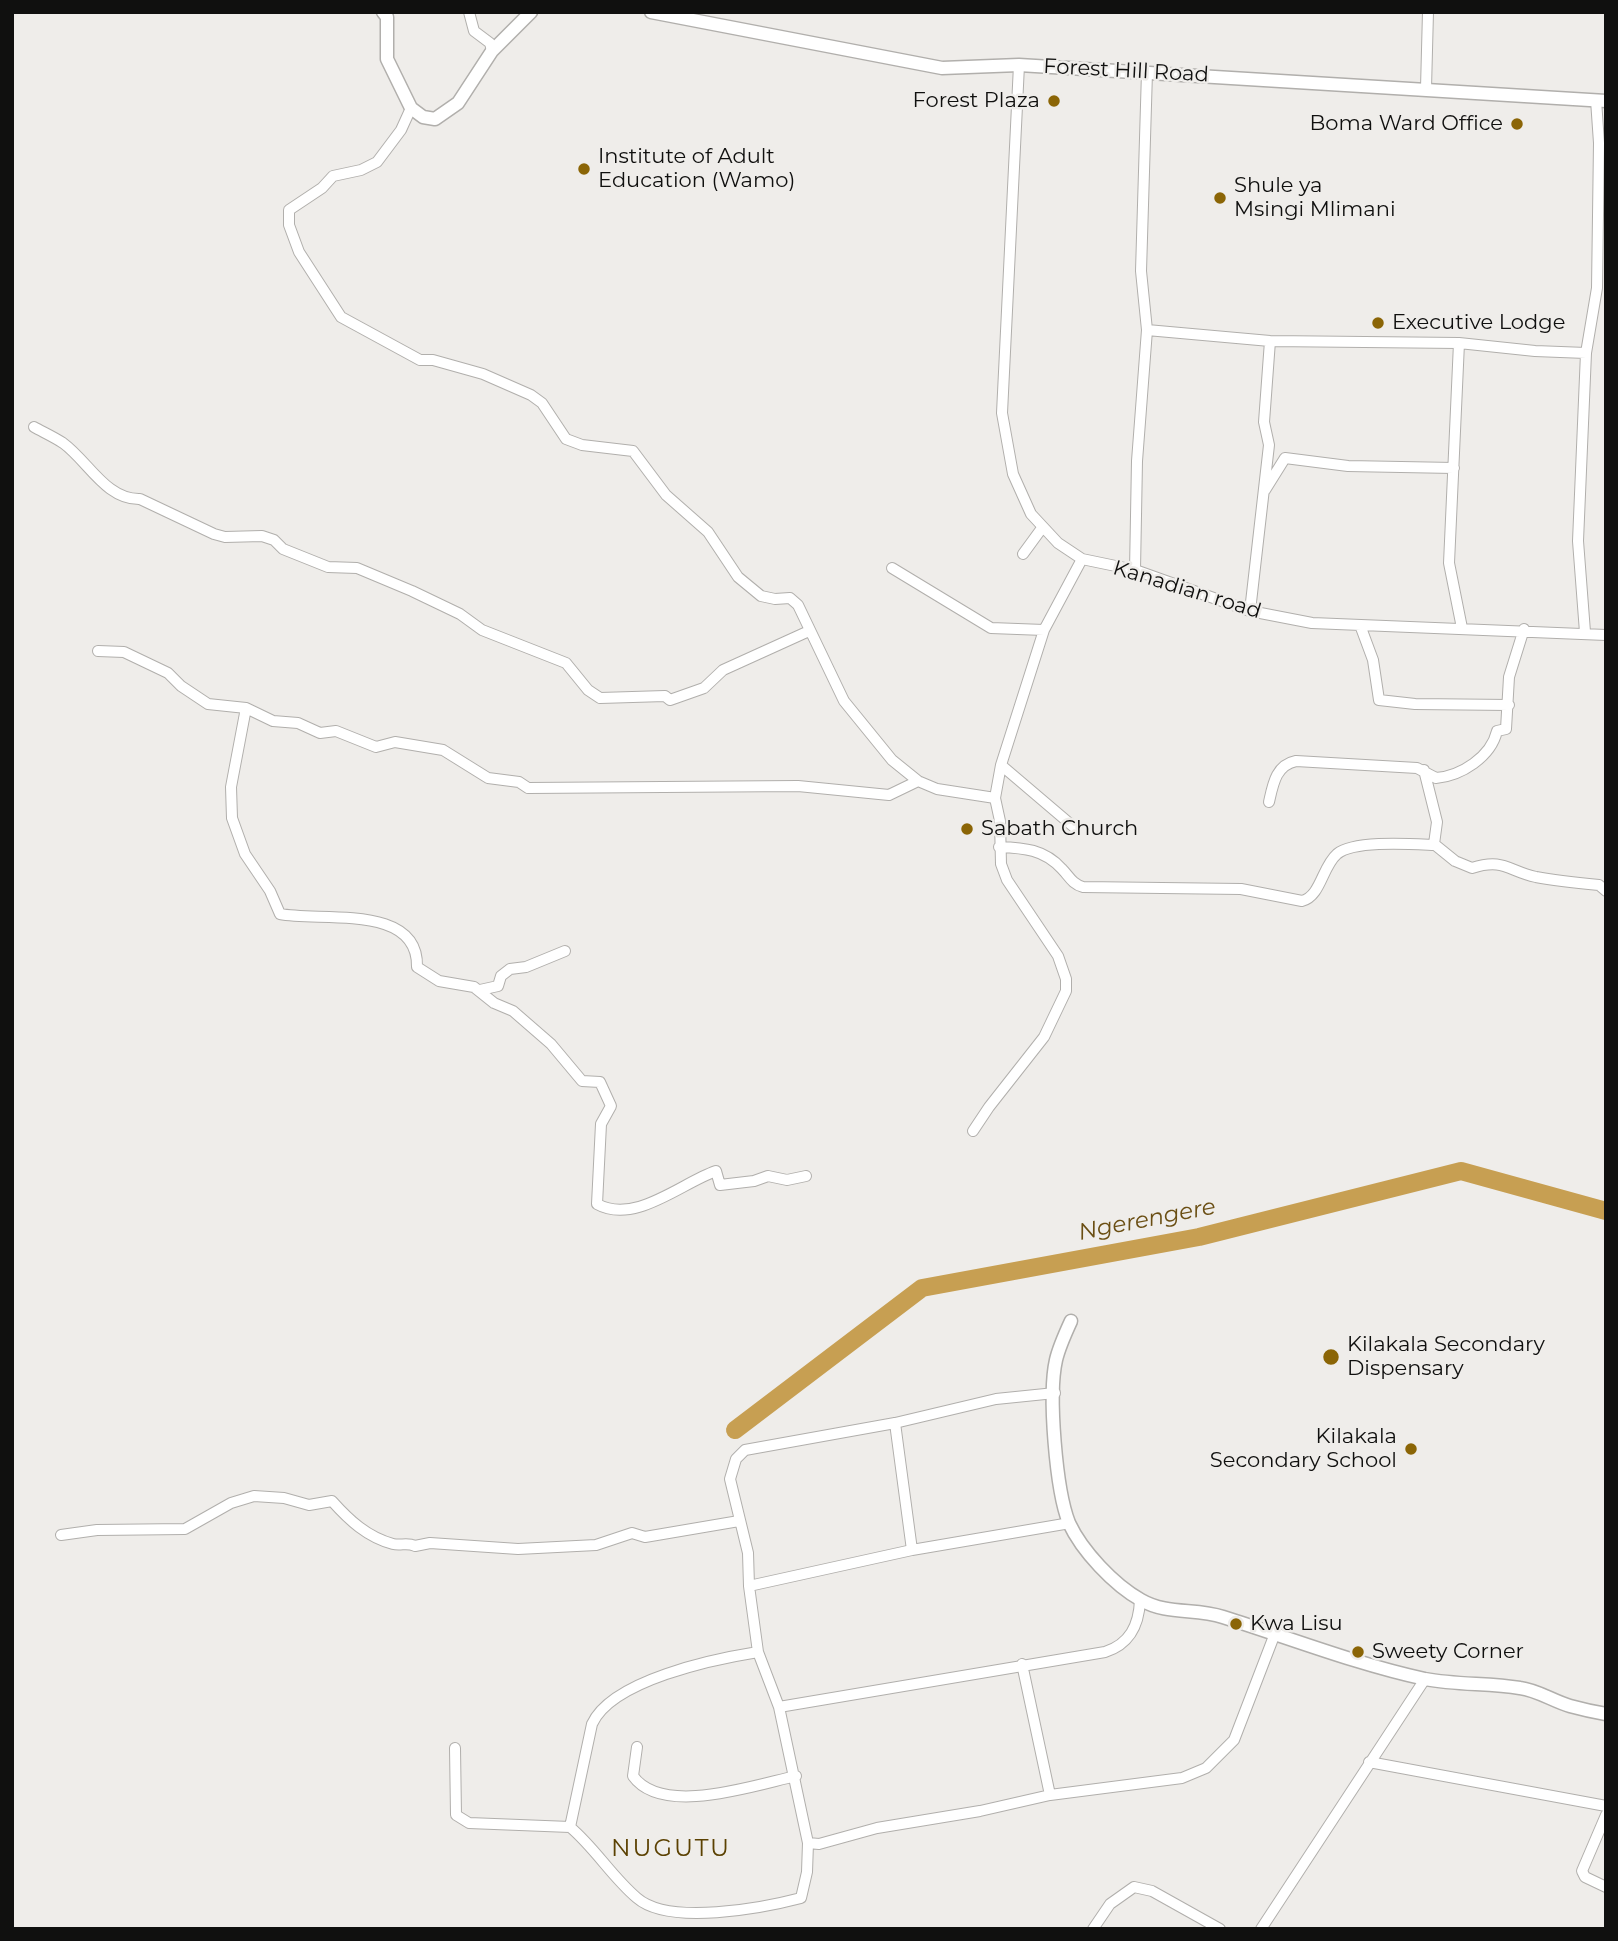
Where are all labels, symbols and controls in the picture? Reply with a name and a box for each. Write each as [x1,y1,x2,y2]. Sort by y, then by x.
street label: Forest Hill Road [1043,54,1209,88]
place label: Forest Plaza [913,88,1040,114]
marker: Forest Plaza [1046,93,1062,109]
place label: Boma Ward Office [1310,111,1503,137]
marker: Boma Ward Office [1509,116,1525,132]
place label: Institute of Adult Education (Wamo) [598,144,795,194]
marker: Institute of Adult Education (Wamo) [576,161,592,177]
place label: Shule ya Msingi Mlimani [1234,173,1396,223]
marker: Shule ya Msingi Mlimani [1212,190,1228,206]
place label: Executive Lodge [1392,310,1565,336]
marker: Executive Lodge [1370,315,1386,331]
street label: Kanadian road [1110,556,1264,624]
place label: Sabath Church [981,816,1138,842]
marker: Sabath Church [959,821,975,837]
water label: Ngerengere [1076,1193,1218,1247]
place label: Kilakala Secondary Dispensary [1347,1332,1545,1382]
marker: Kilakala Secondary Dispensary [1321,1347,1341,1367]
place label: Kilakala Secondary School [1210,1424,1397,1474]
marker: Kilakala Secondary School [1403,1441,1419,1457]
place label: Kwa Lisu [1250,1611,1342,1637]
marker: Kwa Lisu [1228,1616,1244,1632]
place label: Sweety Corner [1372,1639,1524,1665]
marker: Sweety Corner [1350,1644,1366,1660]
district label: NUGUTU [612,1835,730,1863]

